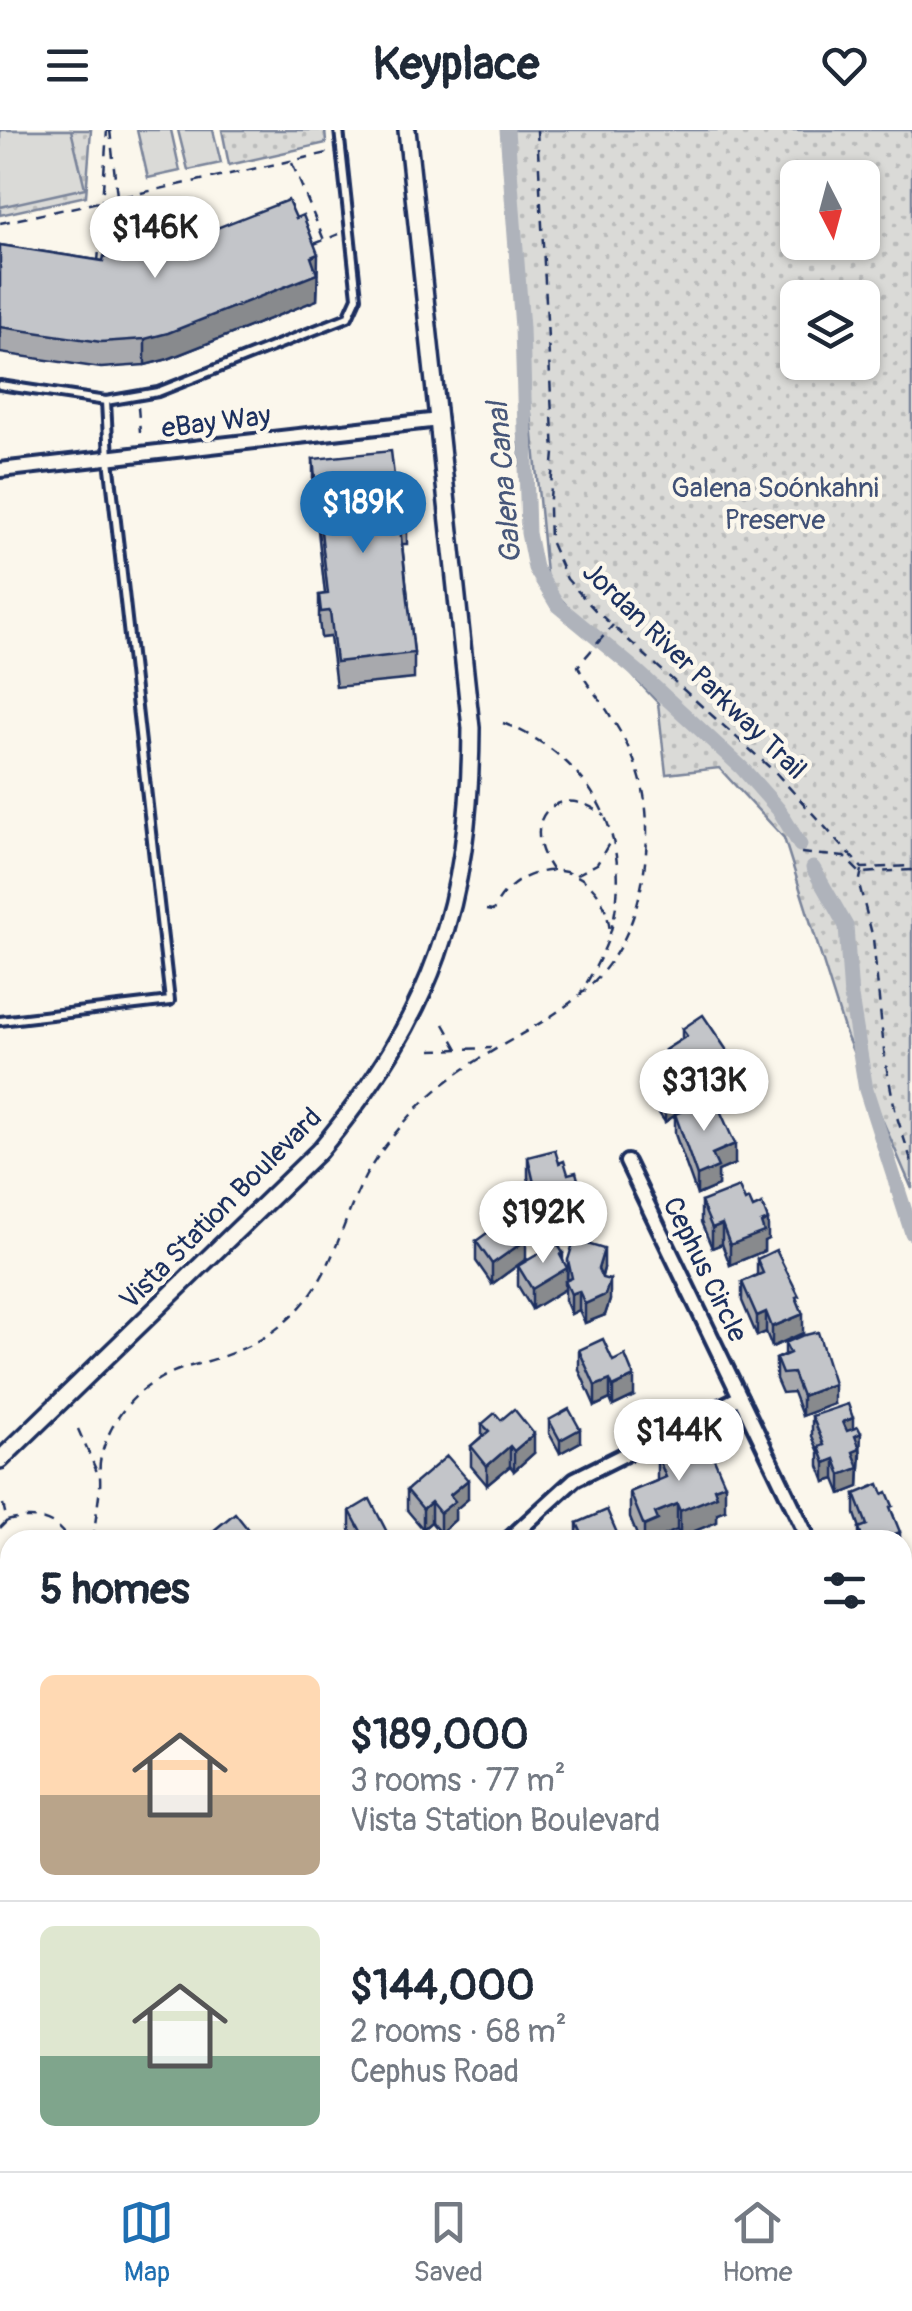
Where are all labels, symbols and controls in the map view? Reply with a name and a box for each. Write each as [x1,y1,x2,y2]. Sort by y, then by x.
text: Keyplace [373,37,539,93]
icon: menu [40,38,95,93]
icon: heart [817,38,872,93]
north arrow [780,160,880,260]
map controls [780,160,880,380]
pin: $146K [85,196,225,281]
text: $146K [112,208,198,248]
button: layers [780,280,880,380]
street label: eBay Way [160,398,273,447]
water label: Galena Canal [479,398,530,565]
pin: $189K [293,471,433,556]
park label: Galena Soónkahni Preserve [671,471,879,538]
text: $189K [322,483,404,523]
street label: Jordan River Parkway Trail [574,555,814,787]
pin: $313K [634,1049,774,1134]
text: $313K [662,1061,746,1101]
street label: Vista Station Boulevard [113,1101,329,1317]
pin: $192K [473,1181,613,1266]
street label: Cephus Circle [654,1191,755,1348]
text: $192K [501,1193,585,1233]
pin: $144K [609,1399,749,1484]
text: $144K [636,1411,722,1451]
icon: filters [817,1563,872,1618]
text: 5 homes [40,1564,190,1616]
text: $189,000 [350,1709,529,1761]
icon: home [120,1715,240,1835]
text: 3 rooms · 77 m² [350,1761,566,1801]
text: Vista Station Boulevard [350,1801,660,1841]
text: $144,000 [350,1960,535,2012]
icon: home [120,1966,240,2086]
text: 2 rooms · 68 m² [350,2012,567,2052]
text: Cephus Road [350,2052,519,2092]
tab: Map [119,2195,174,2290]
tab: Saved [413,2195,483,2290]
tab: Home [722,2195,792,2290]

